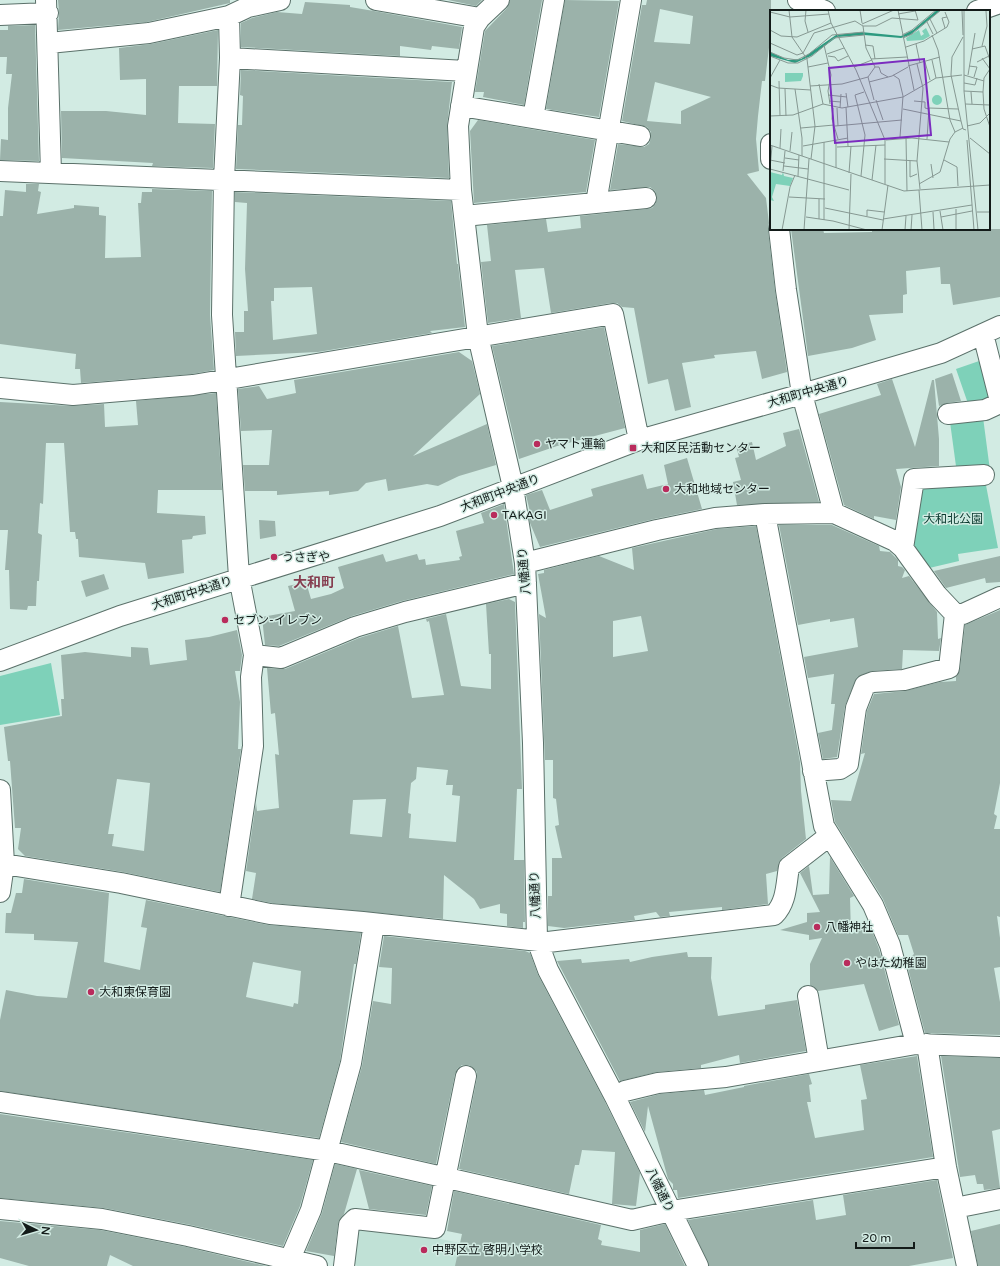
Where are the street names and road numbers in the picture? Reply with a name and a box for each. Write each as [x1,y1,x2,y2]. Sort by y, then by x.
street label: 大和町中央通り [766,374,850,410]
street label: 大和町中央通り [458,471,542,515]
street label: 八幡通り [515,546,533,596]
street label: 大和町中央通り [150,573,234,613]
street label: 八幡通り [527,871,543,919]
street label: 八幡通り [643,1165,677,1215]

